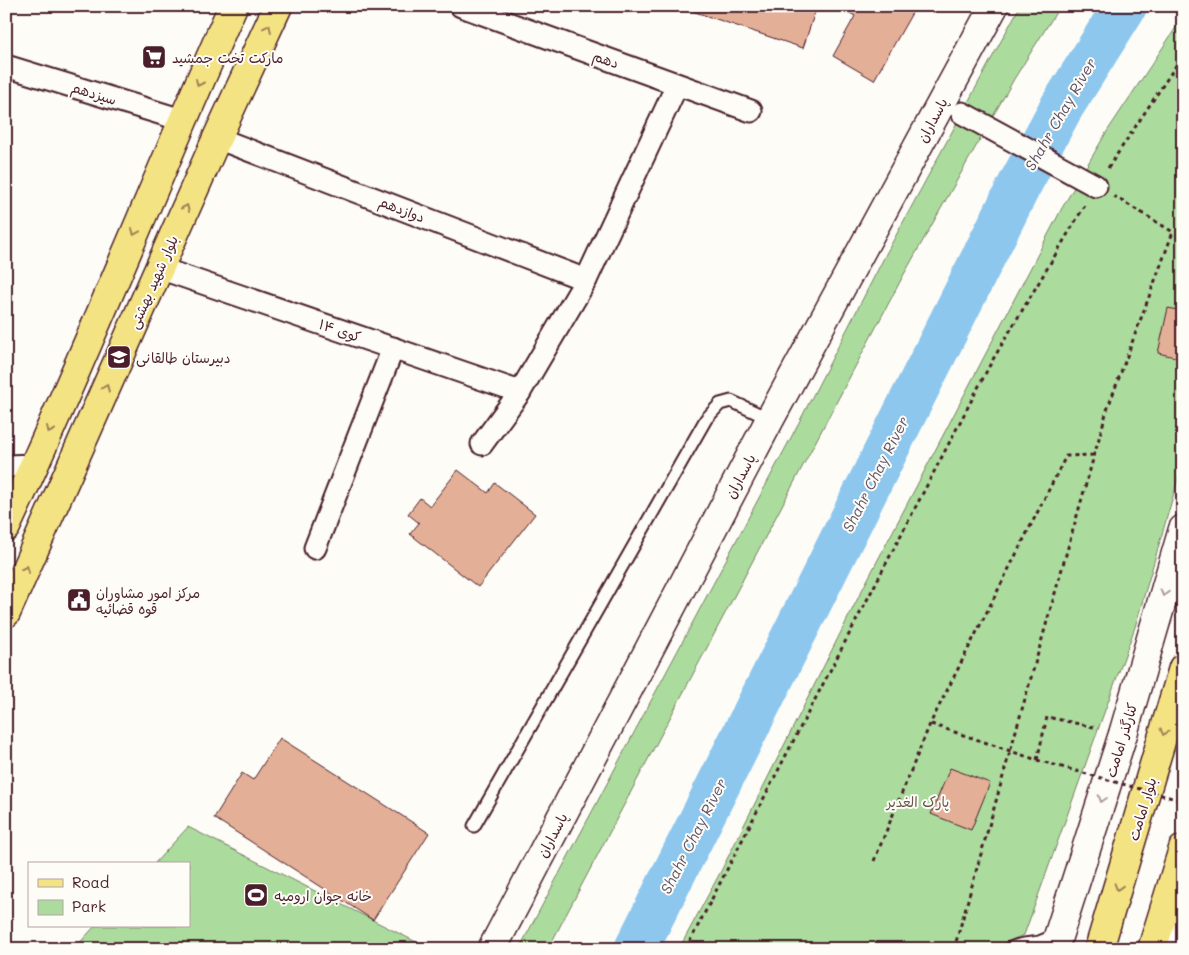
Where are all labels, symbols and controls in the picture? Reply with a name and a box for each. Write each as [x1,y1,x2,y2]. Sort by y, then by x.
one-way arrow [262,24,273,33]
supermarket icon: مارکت تخت جمشید [141,44,167,70]
street label: دهم [590,46,622,74]
place label: مارکت تخت جمشید [172,48,283,67]
water label: Shahr Chay River [1020,54,1101,174]
street label: سیزدهم [68,77,119,111]
one-way arrow [195,78,206,87]
street label: پاسداران [912,94,953,146]
street label: دوازدهم [376,192,428,228]
one-way arrow [180,204,191,213]
one-way arrow [130,227,141,236]
street label: بلوار شهید بهشتی [124,232,182,332]
street label: کوی ۱۴ [317,314,363,346]
school or university icon: دبیرستان طالقانی [106,344,132,370]
place label: دبیرستان طالقانی [136,348,231,367]
one-way arrow [100,384,111,393]
water label: Shahr Chay River [837,412,913,535]
one-way arrow [46,425,57,434]
street label: پاسداران [720,450,761,502]
one-way arrow [20,565,30,574]
place label: مرکز امور مشاوران قوه قضائیه [96,583,200,618]
public building icon: مرکز امور مشاوران قوه قضائیه [66,587,92,613]
one-way arrow [1160,588,1170,597]
street label: کنارگذر امامت [1101,700,1141,780]
one-way arrow [1160,727,1170,735]
water label: Shahr Chay River [655,774,731,897]
street label: بلوار امامت [1123,775,1161,843]
park label: پارک الغدیر [886,792,949,812]
one-way arrow [1098,794,1108,803]
street label: پاسداران [532,809,573,861]
legend [28,862,190,928]
text: Road [72,872,109,892]
sports icon: خانه جوان ارومیه [243,882,269,908]
one-way arrow [1113,883,1123,891]
place label: خانه جوان ارومیه [274,886,372,905]
text: Park [72,896,106,916]

